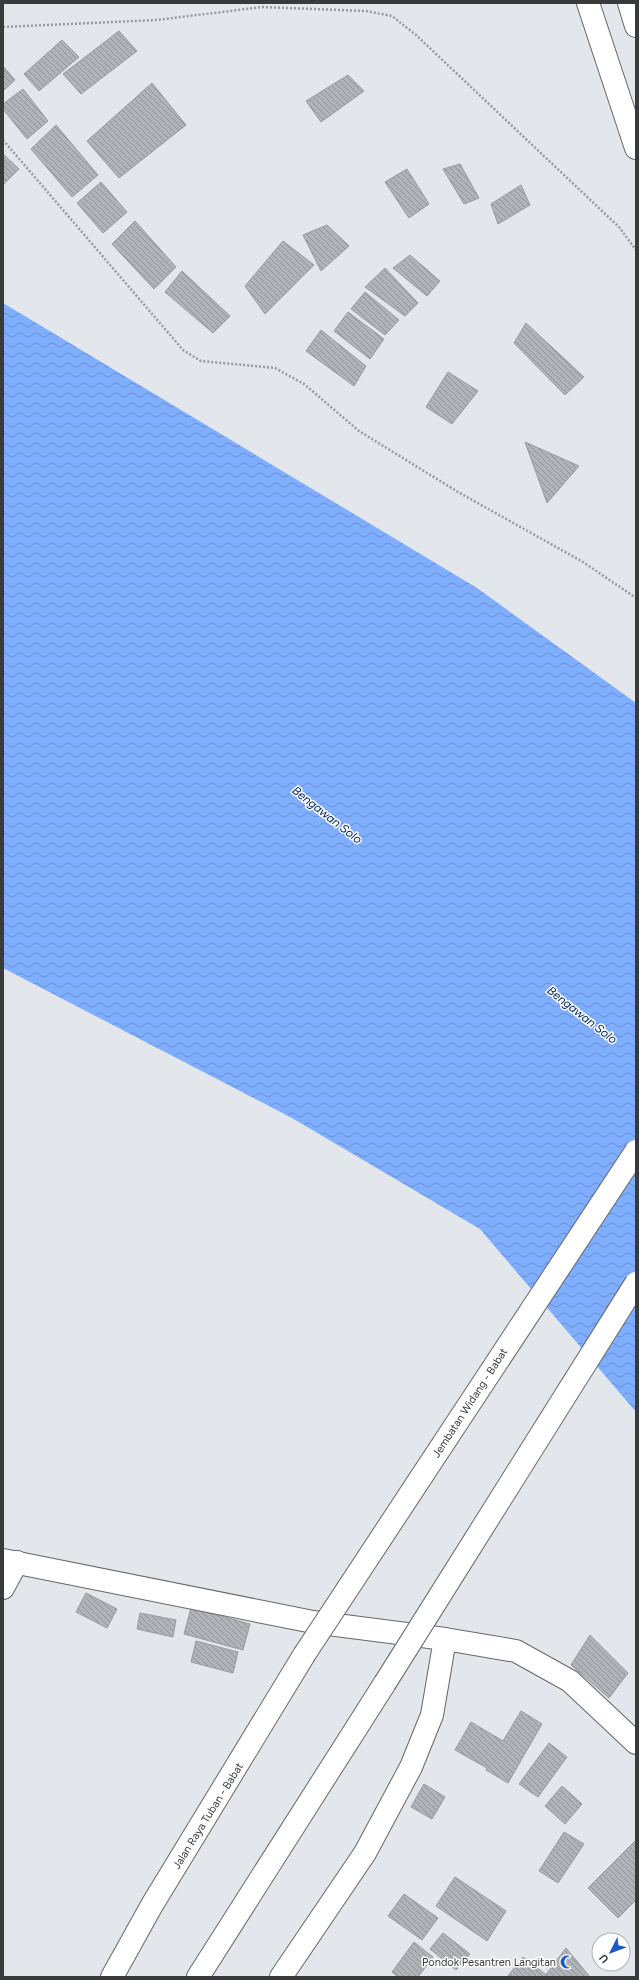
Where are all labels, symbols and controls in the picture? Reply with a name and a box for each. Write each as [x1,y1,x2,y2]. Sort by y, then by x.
water label: Bengawan Solo [289,783,365,847]
water label: Bengawan Solo [544,983,620,1047]
street label: Jembatan Widang - Babat [430,1346,510,1460]
street label: Jalan Raya Tuban - Babat [170,1760,246,1872]
north arrow [591,1932,631,1972]
text: U [596,1951,611,1966]
mosque icon: Pondok Pesantren Langitan [559,1954,575,1970]
place label: Pondok Pesantren Langitan [422,1956,556,1969]

